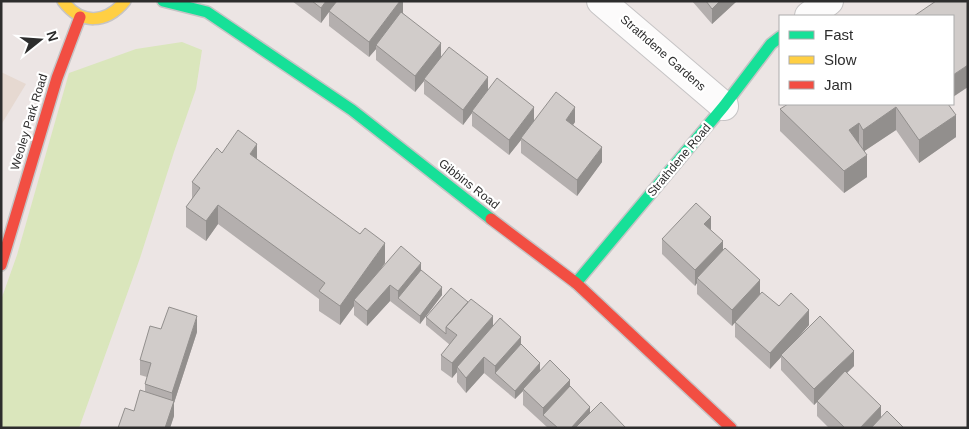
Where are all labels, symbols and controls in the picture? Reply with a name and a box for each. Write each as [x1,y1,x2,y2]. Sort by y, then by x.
street label: Strathdene Gardens [618,12,708,94]
north arrow [15,15,65,65]
legend [779,15,954,105]
text: Fast [824,26,854,43]
text: N [43,29,62,43]
text: Slow [824,51,857,68]
street label: Weoley Park Road [8,72,50,172]
text: Jam [824,76,852,93]
street label: Strathdene Road [644,121,714,199]
street label: Gibbins Road [436,156,502,212]

